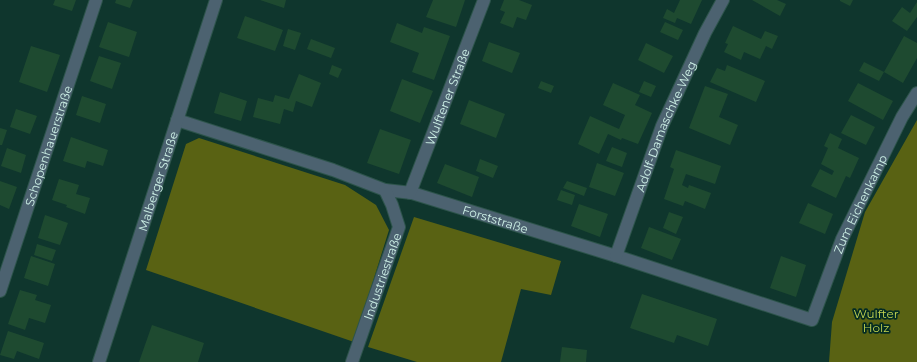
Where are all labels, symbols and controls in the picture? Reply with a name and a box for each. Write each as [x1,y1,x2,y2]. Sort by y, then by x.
street label: Wulftener Straße [422,46,472,147]
street label: Adolf-Damaschke-Weg [632,58,699,194]
street label: Schopenhauerstraße [21,84,75,208]
street label: Malberger Straße [134,129,181,233]
street label: Zum Eichenkamp [830,152,890,256]
street label: Forststraße [461,202,530,236]
street label: Industriestraße [360,230,404,322]
park label: Wulfter Holz [853,306,899,335]

